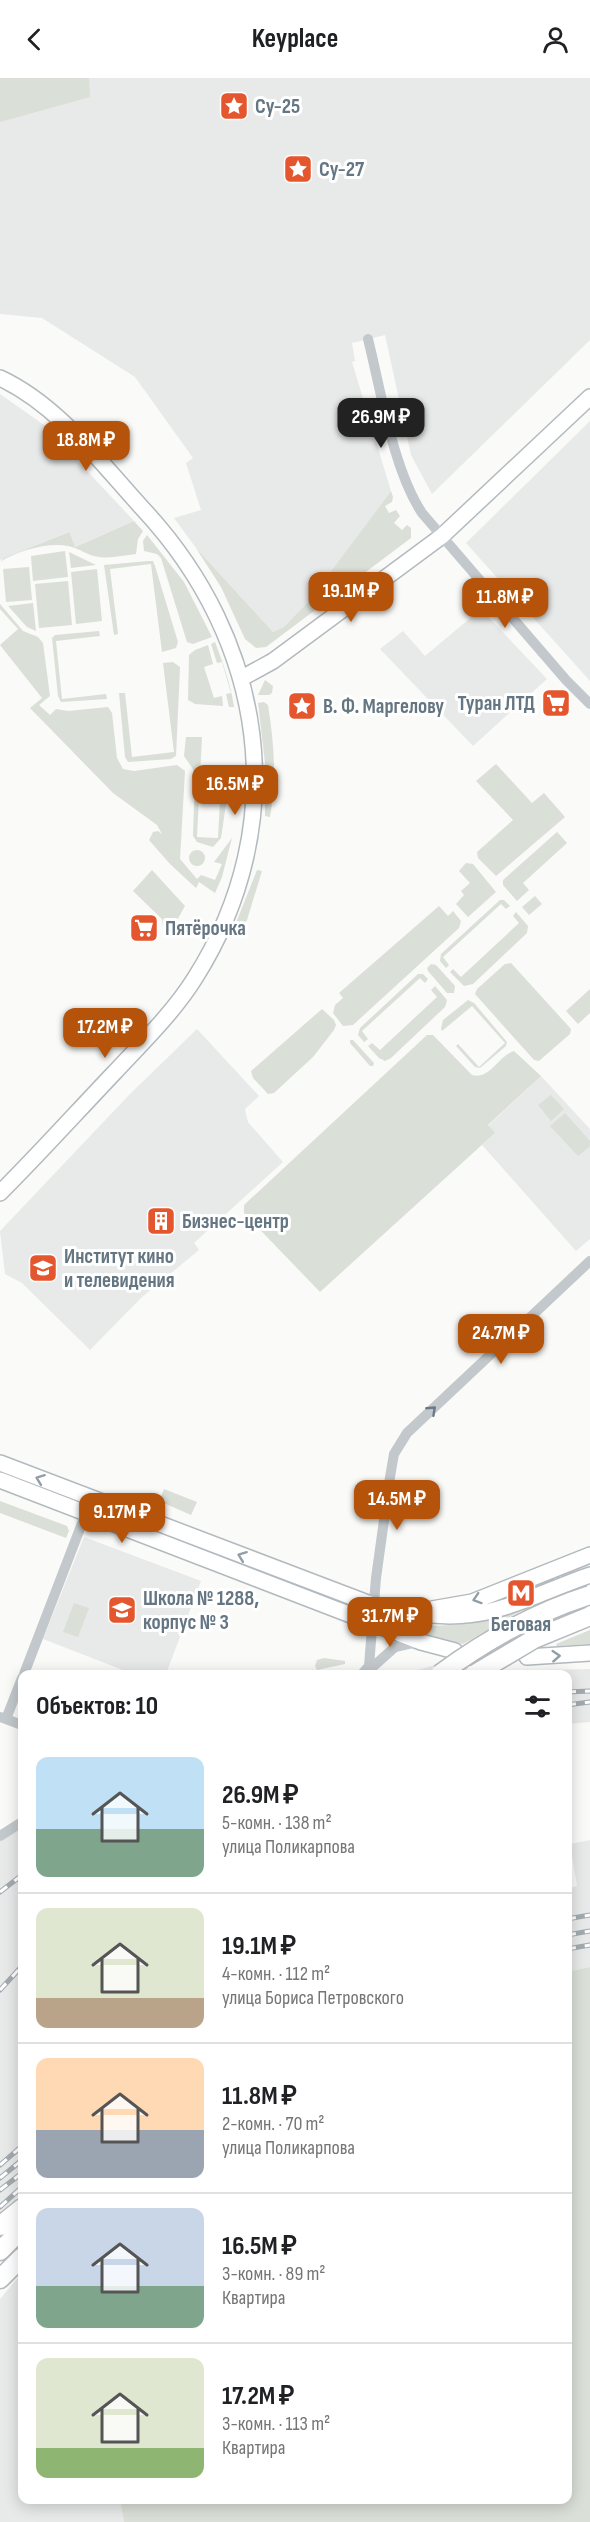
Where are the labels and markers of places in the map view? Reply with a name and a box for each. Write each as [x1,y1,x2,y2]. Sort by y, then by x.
place icon: Су-25 [218,90,250,122]
place label: Су-25 [255,94,300,119]
place icon: Су-27 [282,153,314,185]
place label: Су-27 [319,157,365,182]
pin: 26.9M ₽ [326,398,436,449]
pin: 18.8M ₽ [31,421,141,472]
pin: 19.1M ₽ [296,572,406,623]
pin: 11.8M ₽ [450,578,560,629]
supermarket icon: Туран ЛТД [540,687,572,719]
place icon: В. Ф. Маргелову [286,690,318,722]
place label: Туран ЛТД [457,691,535,716]
place label: В. Ф. Маргелову [323,694,444,719]
pin: 16.5M ₽ [180,765,290,816]
supermarket icon: Пятёрочка [128,912,160,944]
place label: Пятёрочка [165,916,246,941]
pin: 17.2M ₽ [50,1008,160,1059]
building icon: Бизнес-центр [145,1205,177,1237]
place label: Бизнес-центр [182,1209,289,1234]
place label: Институт кино и телевидения [64,1244,175,1293]
school or university icon: Институт кино и телевидения [27,1252,59,1284]
pin: 24.7M ₽ [446,1314,556,1365]
pin: 14.5M ₽ [342,1480,452,1531]
pin: 9.17M ₽ [67,1493,177,1544]
metro station icon: Беговая [505,1577,537,1609]
place label: Школа № 1288, корпус № 3 [143,1586,259,1635]
school or university icon: Школа № 1288, корпус № 3 [106,1594,138,1626]
pin: 31.7M ₽ [335,1597,445,1648]
place label: Беговая [491,1612,551,1637]

